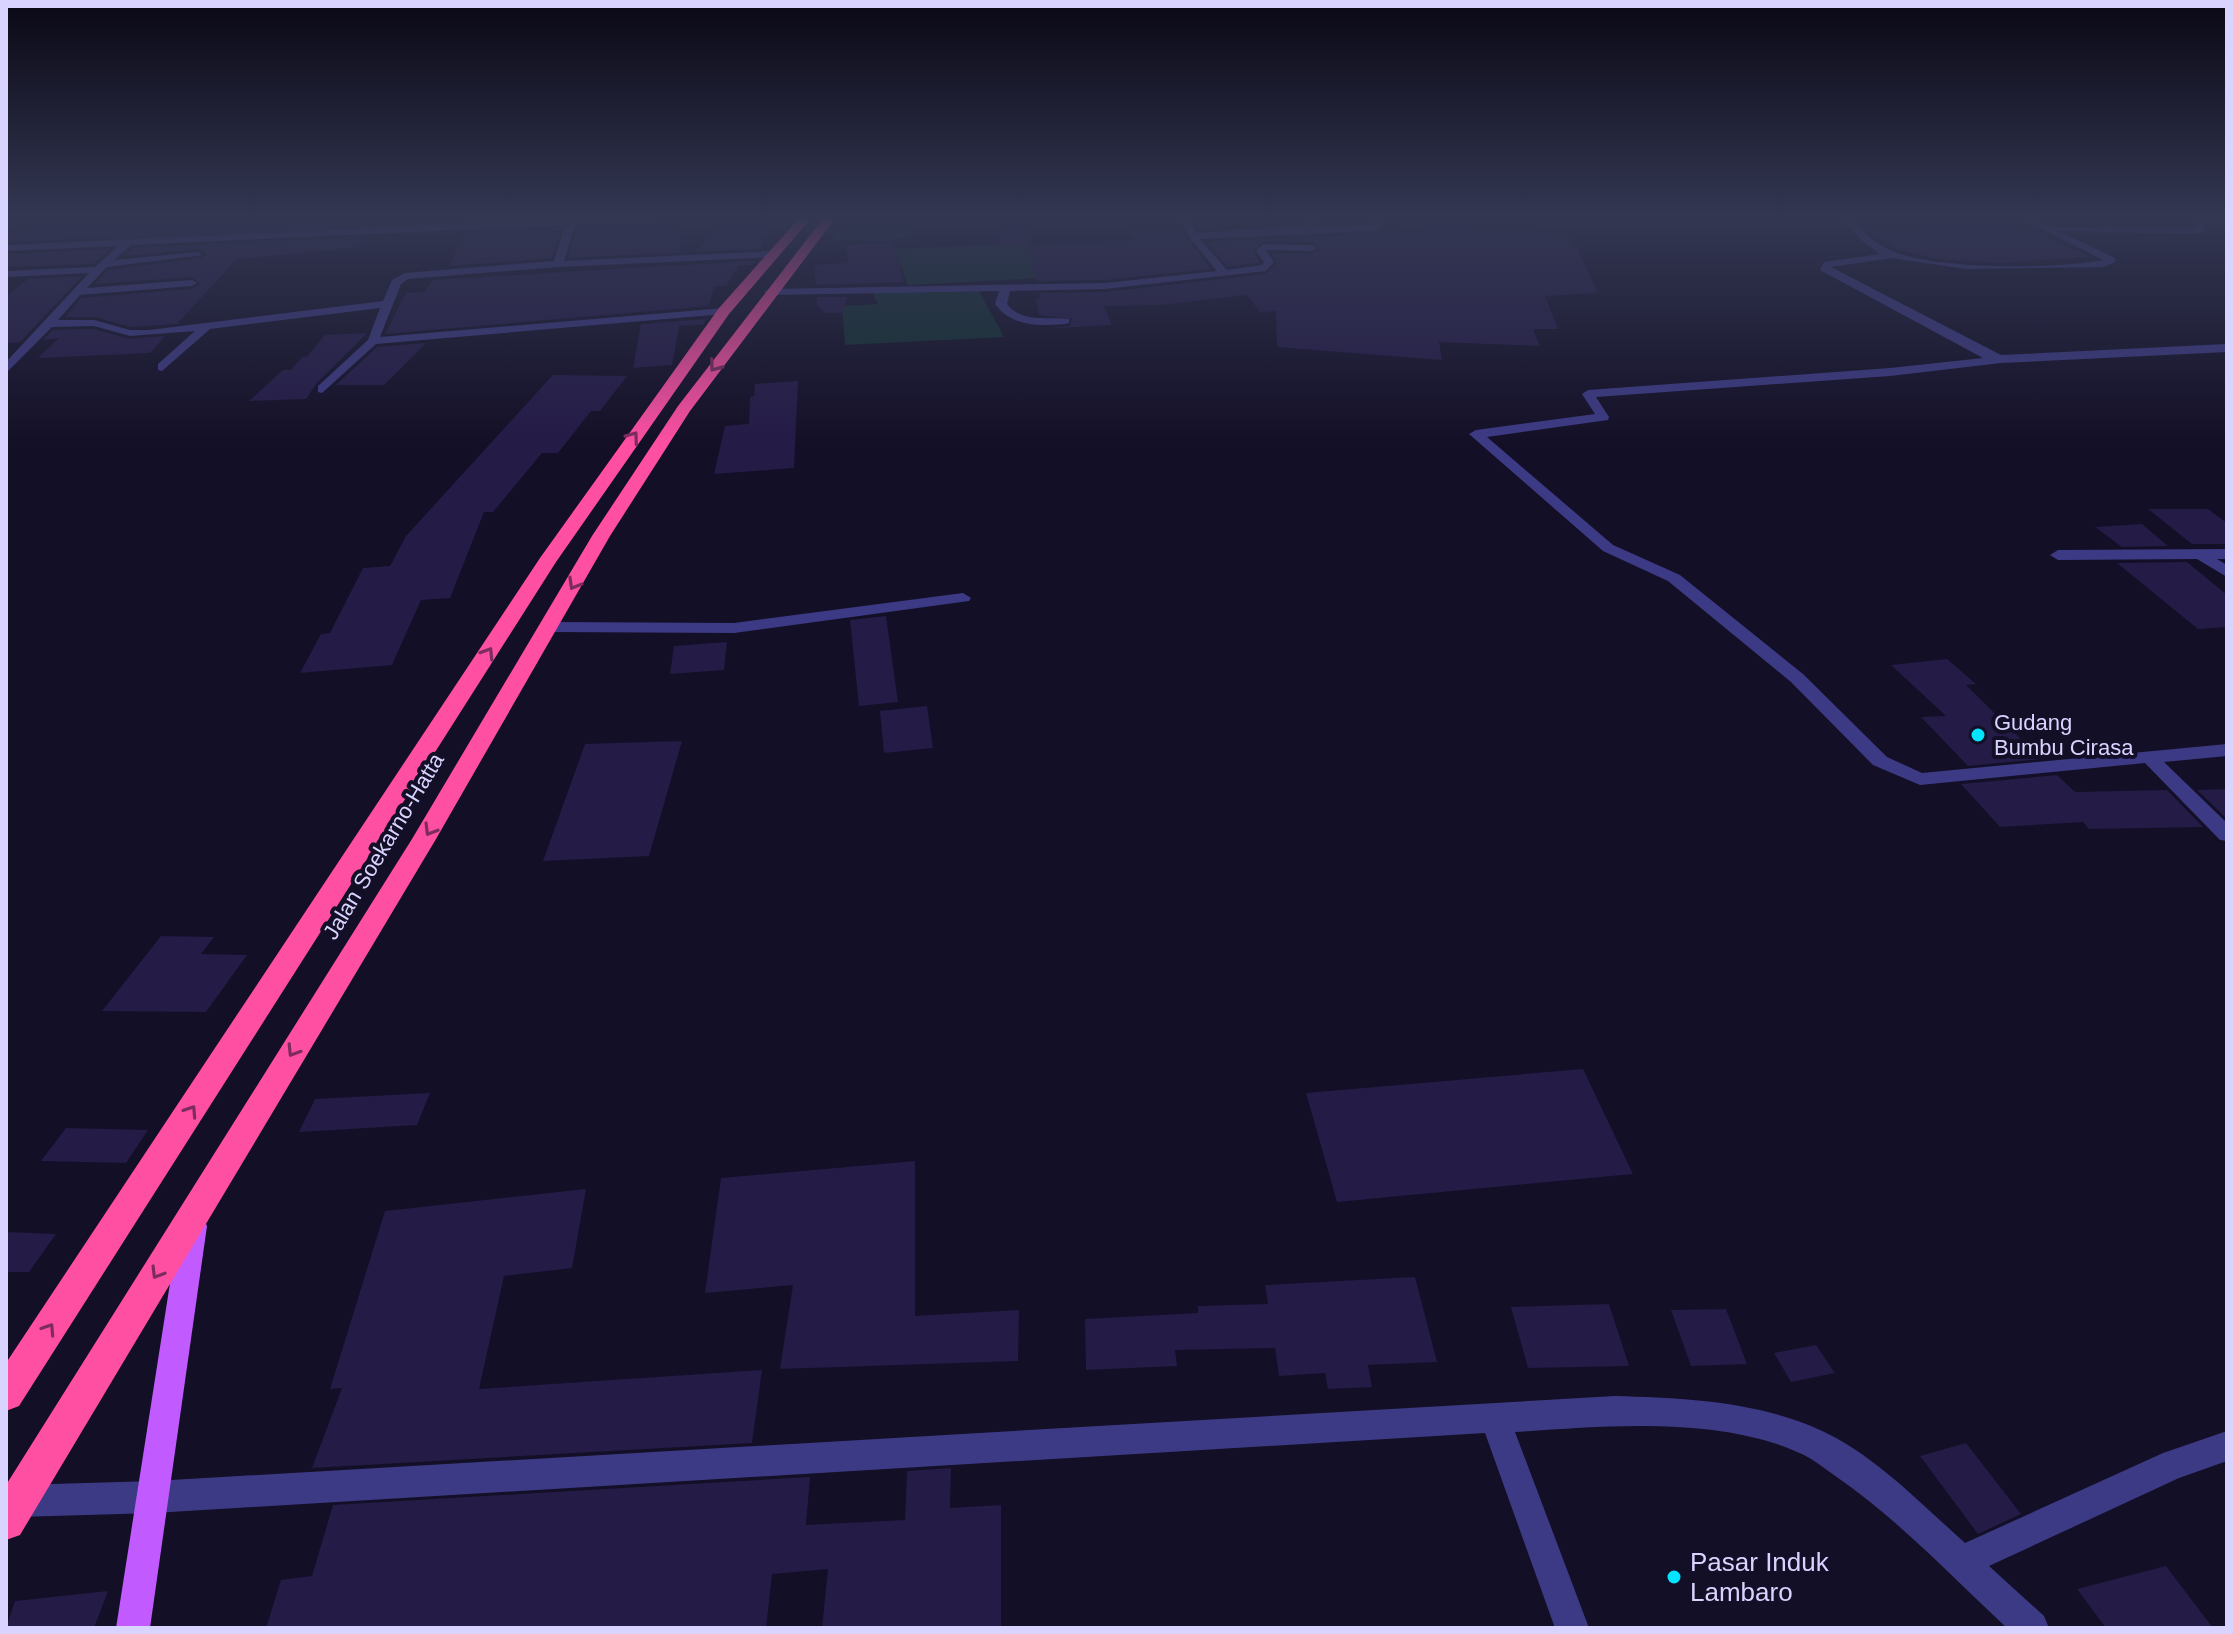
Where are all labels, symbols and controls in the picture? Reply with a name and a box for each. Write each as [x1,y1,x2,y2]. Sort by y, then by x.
one-way arrow [710,357,724,372]
one-way arrow [624,432,638,446]
one-way arrow [568,576,583,590]
one-way arrow [479,647,494,662]
place label: Gudang Bumbu Cirasa [1994,710,2134,760]
marker: Gudang Bumbu Cirasa [1969,726,1987,744]
street label: Jalan Soekarno-Hatta [318,748,449,944]
one-way arrow [424,821,440,836]
one-way arrow [287,1042,303,1057]
one-way arrow [181,1106,196,1120]
one-way arrow [151,1264,167,1279]
one-way arrow [39,1323,54,1338]
place label: Pasar Induk Lambaro [1690,1547,1830,1607]
marker: Pasar Induk Lambaro [1665,1568,1683,1586]

